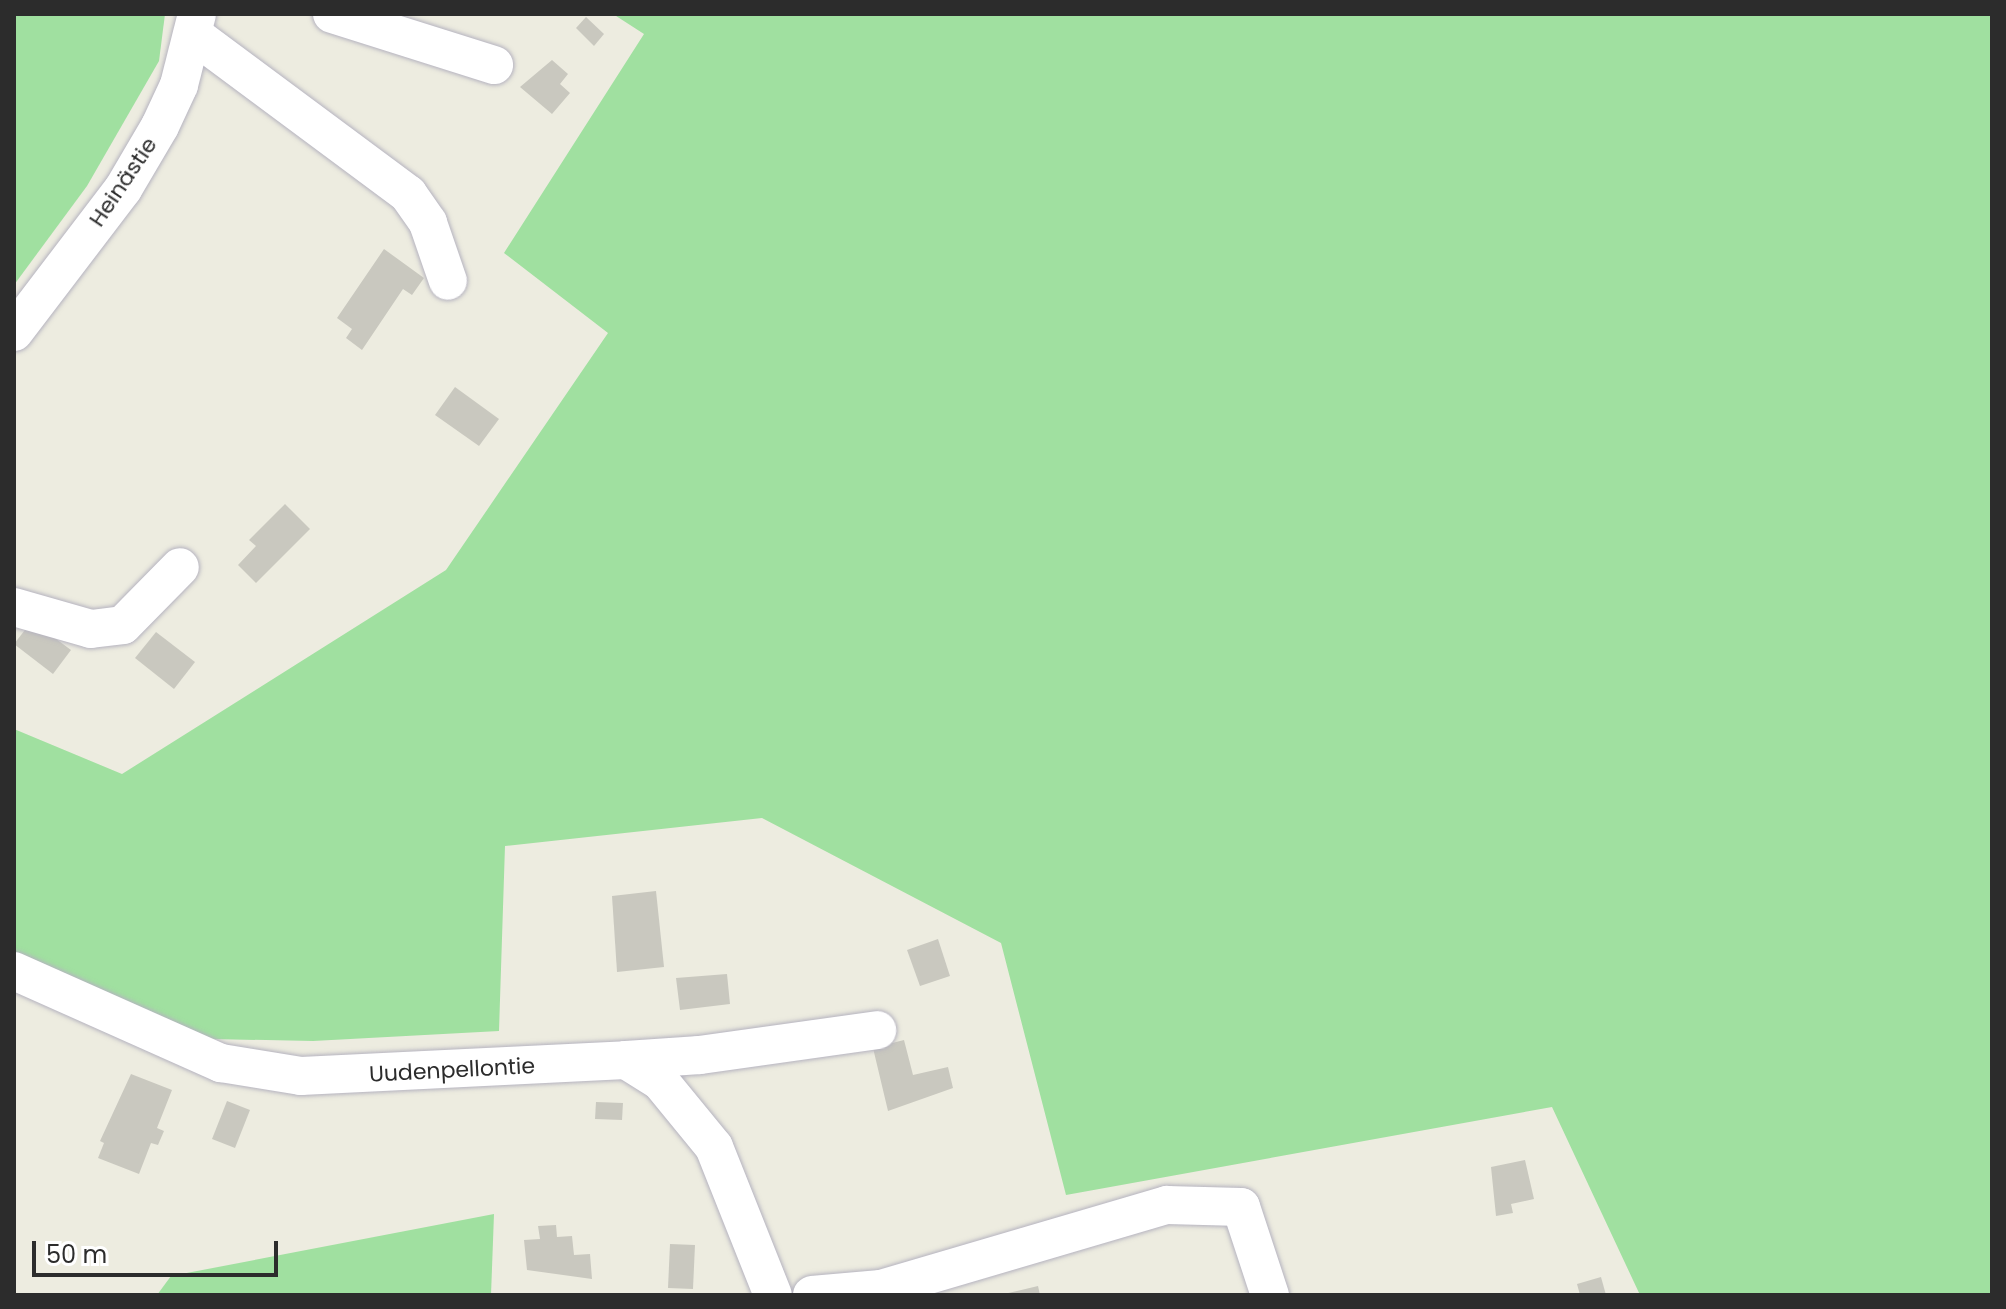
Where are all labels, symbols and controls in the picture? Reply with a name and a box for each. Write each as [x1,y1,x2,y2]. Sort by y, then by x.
street label: Heinästie [84,132,162,232]
street label: Uudenpellontie [368,1052,536,1088]
scale bar [36,1225,282,1275]
text: 50 m [46,1238,107,1271]

